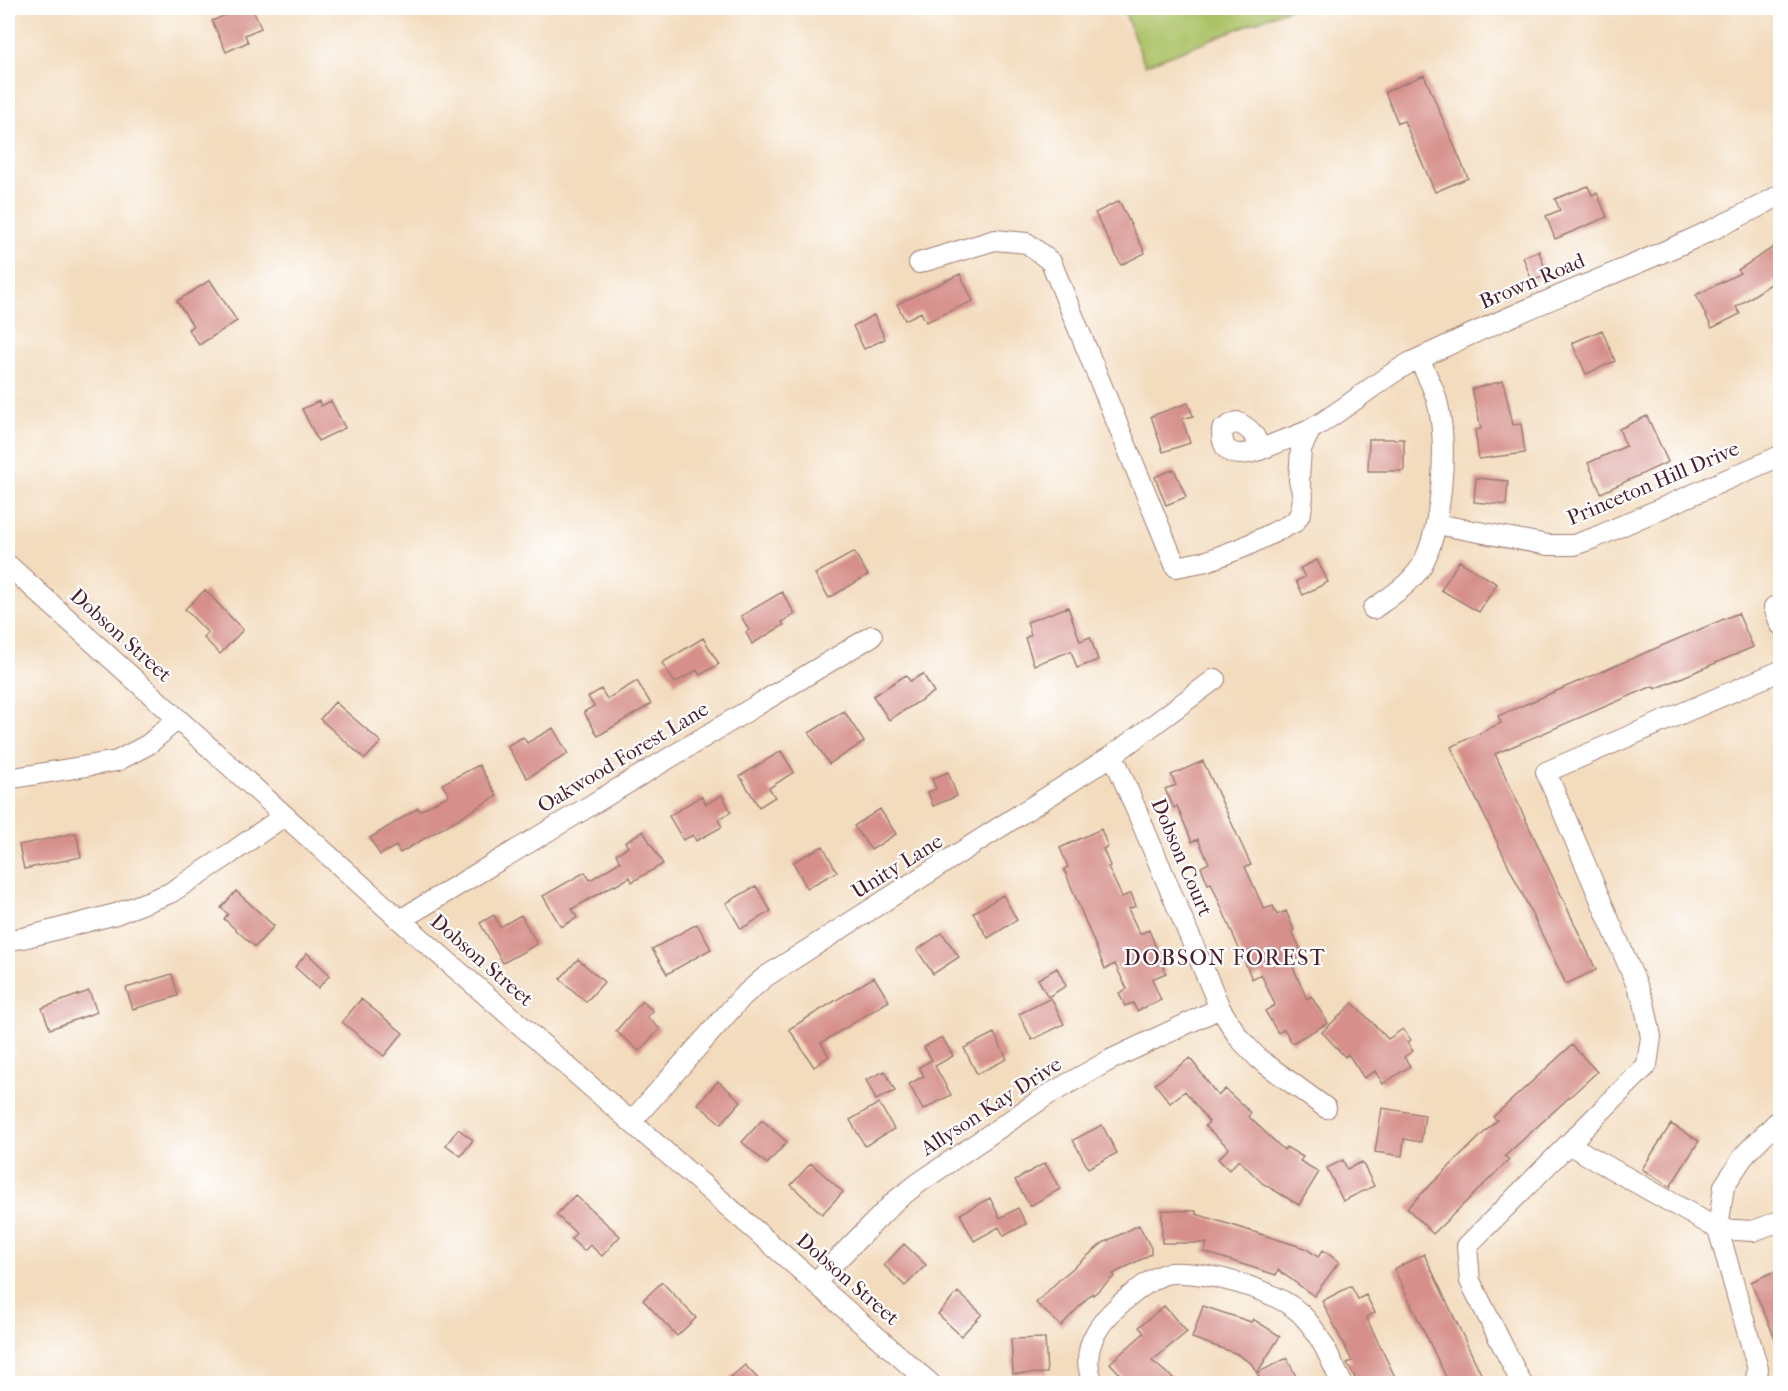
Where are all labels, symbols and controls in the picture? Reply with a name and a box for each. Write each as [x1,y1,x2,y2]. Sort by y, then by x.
street label: Brown Road [1476,248,1589,314]
street label: Princeton Hill Drive [1563,436,1743,530]
street label: Dobson Street [65,583,177,687]
street label: Oakwood Forest Lane [533,696,713,818]
street label: Dobson Court [1146,795,1218,920]
street label: Unity Lane [847,829,947,903]
street label: Dobson Street [426,909,539,1011]
district label: DOBSON FOREST [1124,945,1326,971]
street label: Allyson Kay Drive [915,1052,1066,1161]
street label: Dobson Street [792,1228,905,1330]

